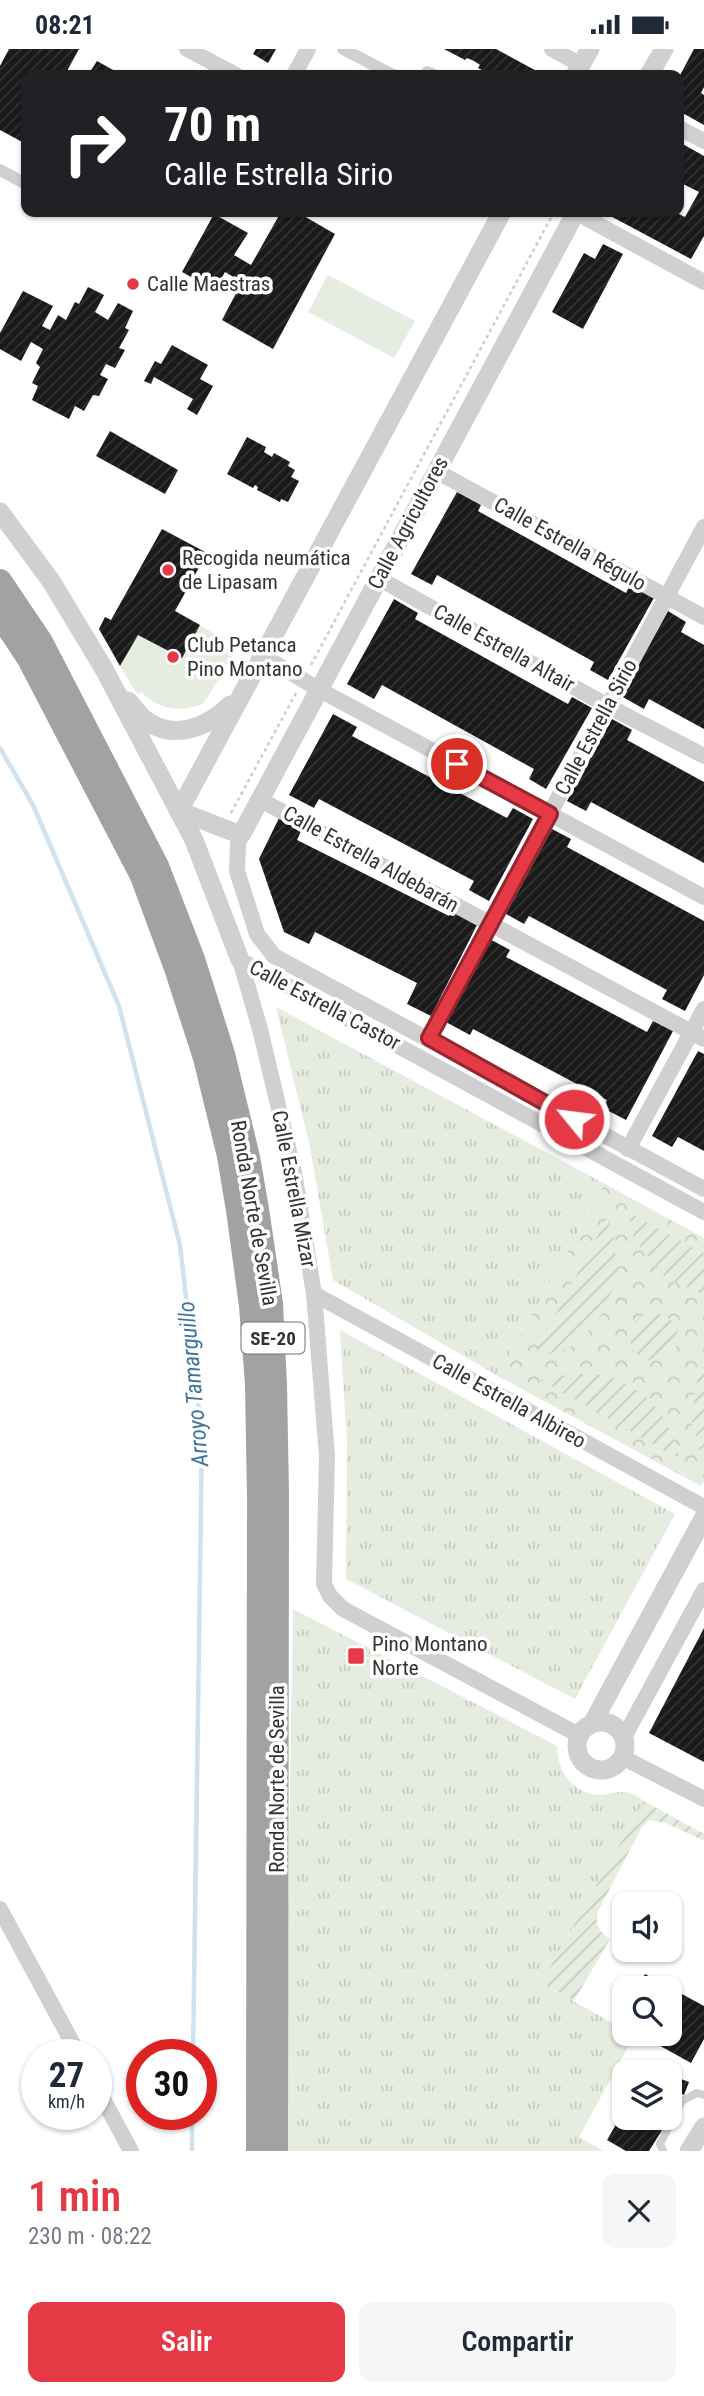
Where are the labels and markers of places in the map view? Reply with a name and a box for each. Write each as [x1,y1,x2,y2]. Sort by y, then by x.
place label: Calle Maestras [147,272,270,296]
marker: Calle Maestras [125,276,141,292]
place label: Recogida neumática de Lipasam [182,546,351,594]
marker: Recogida neumática de Lipasam [160,562,176,578]
place label: Club Petanca Pino Montano [187,633,303,681]
marker: Club Petanca Pino Montano [165,649,181,665]
pin [427,734,487,794]
place label: Pino Montano Norte [372,1632,488,1680]
marker: Pino Montano Norte [346,1646,366,1666]

